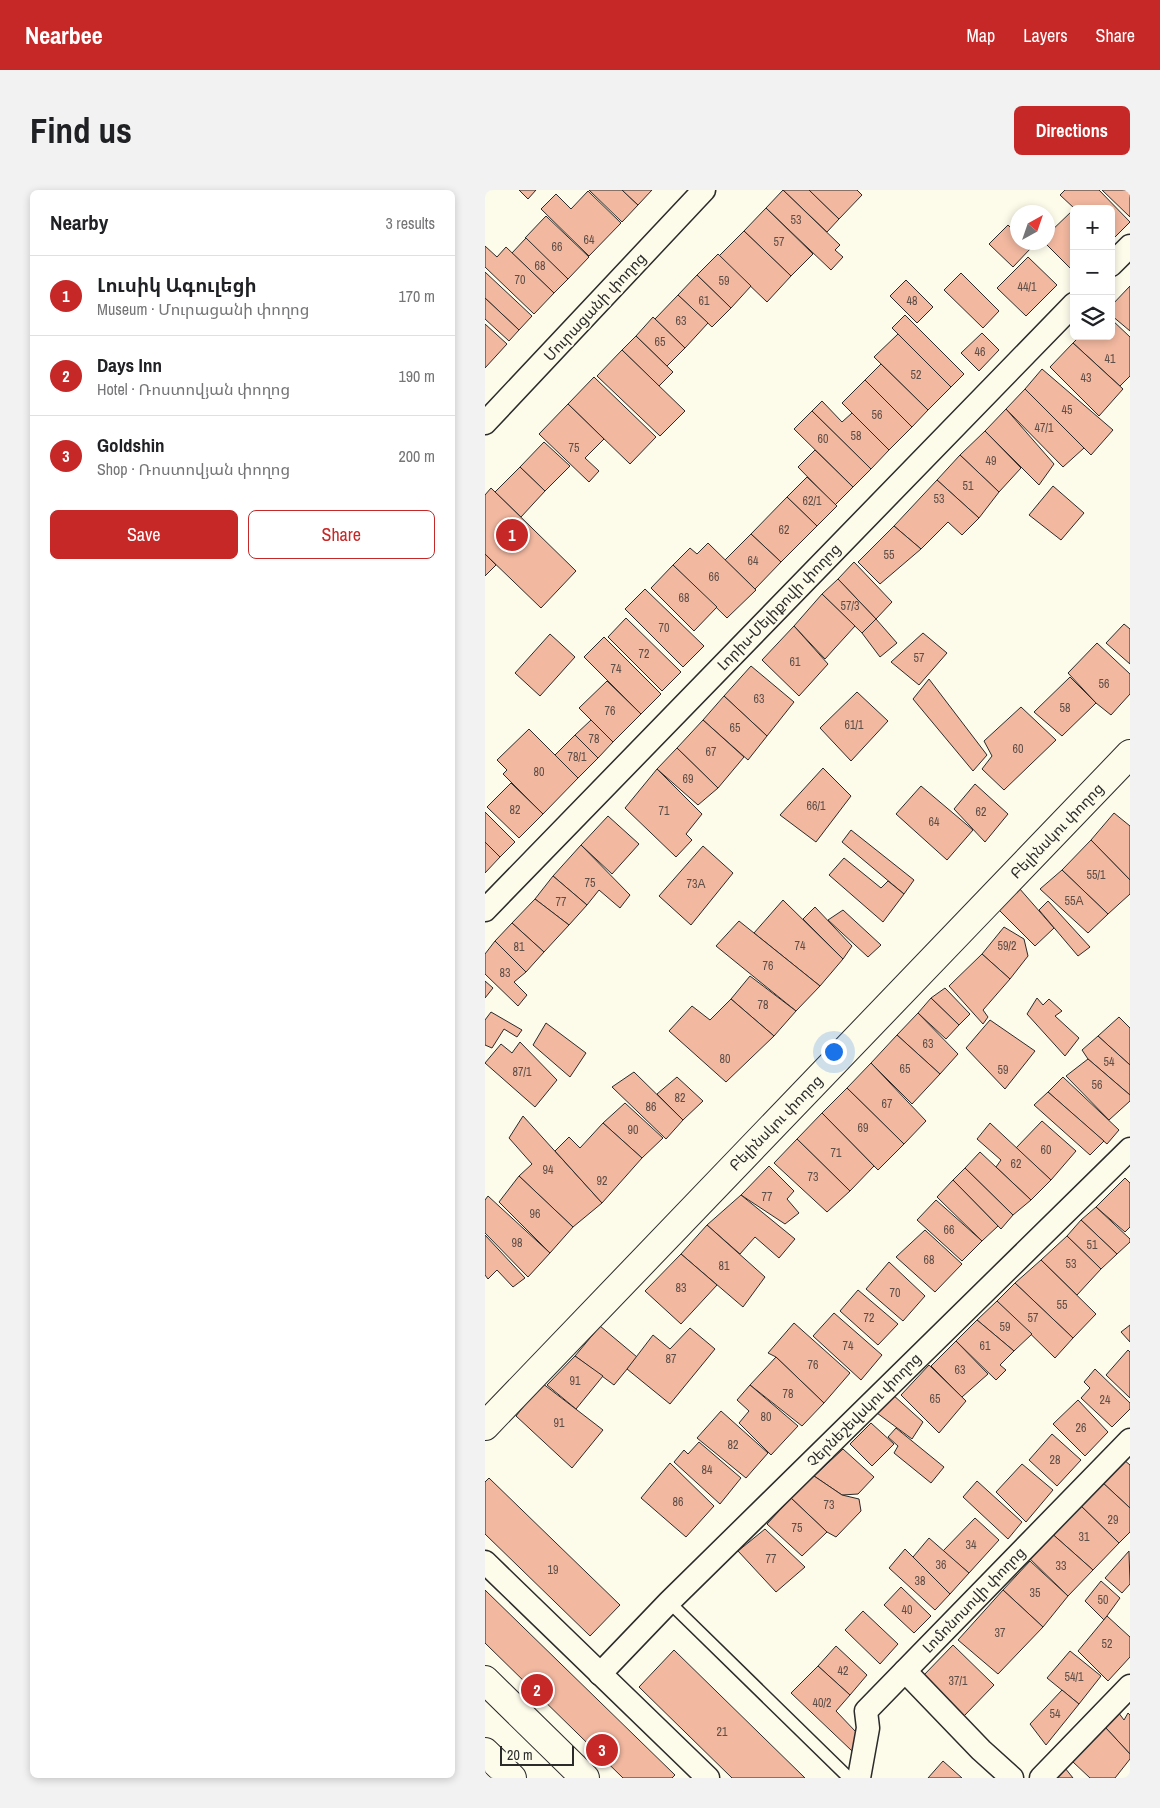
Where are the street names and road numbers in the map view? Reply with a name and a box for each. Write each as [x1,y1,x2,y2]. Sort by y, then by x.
street label: Մուրացանի փողոց [539,248,651,366]
street label: Լորիս-Մելիքովի փողոց [712,538,845,675]
street label: Բելինսկու փողոց [1005,778,1108,883]
street label: Բելինսկու փողոց [724,1070,827,1175]
street label: Չերնեշեվսկու փողոց [802,1348,925,1471]
street label: Լոմոնոսովի փողոց [917,1542,1030,1657]

